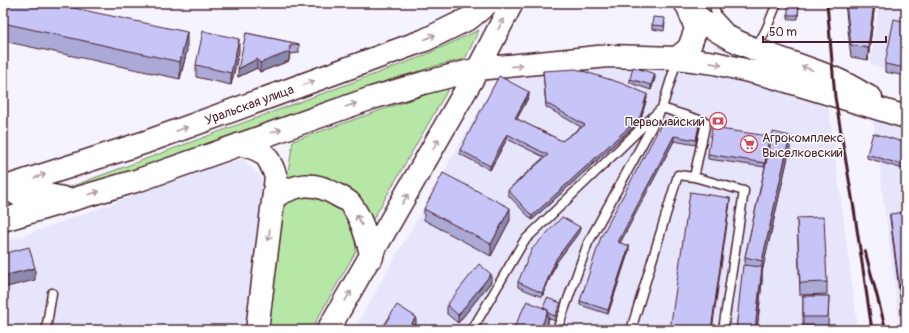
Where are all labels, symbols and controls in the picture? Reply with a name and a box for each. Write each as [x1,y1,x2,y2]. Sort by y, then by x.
one-way arrow [498,18,506,30]
scale bar [763,18,886,44]
text: 50 m [769,25,797,40]
one-way arrow [424,33,436,40]
one-way arrow [709,60,722,68]
one-way arrow [510,62,523,69]
one-way arrow [802,63,814,71]
one-way arrow [302,78,314,86]
street label: Уральская улица [203,81,296,128]
one-way arrow [345,101,358,108]
bank icon: Первомайский [708,111,728,131]
place label: Первомайский [625,114,705,130]
one-way arrow [176,124,188,132]
one-way arrow [270,127,283,134]
place label: Агрокомплекс Выселковский [762,130,844,161]
supermarket icon: Агрокомплекс Выселковский [739,134,759,154]
one-way arrow [433,138,441,150]
one-way arrow [34,172,47,179]
one-way arrow [87,189,100,196]
one-way arrow [402,193,410,205]
one-way arrow [355,214,363,226]
one-way arrow [265,228,273,241]
one-way arrow [345,290,353,302]

